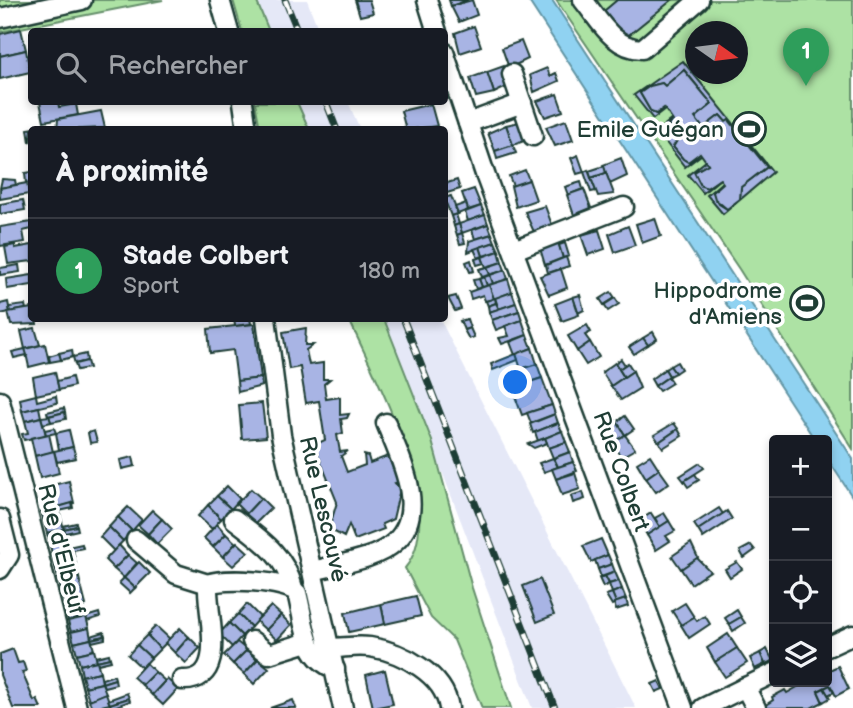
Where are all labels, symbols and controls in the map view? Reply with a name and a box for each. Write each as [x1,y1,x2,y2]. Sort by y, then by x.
north arrow [685,21,748,84]
search box [28,28,448,105]
pin: 1 [783,28,829,86]
icon: search [52,48,90,86]
text: Rechercher [108,51,247,82]
sports icon: Emile Guégan [730,110,768,148]
place label: Emile Guégan [576,116,724,144]
text: À proximité [56,154,208,190]
text: Stade Colbert [123,241,289,272]
text: 1 [74,257,84,285]
text: 180 m [359,257,420,285]
text: Sport [123,272,179,300]
place label: Hippodrome d'Amiens [653,277,782,331]
sports icon: Hippodrome d'Amiens [788,284,826,322]
your location [498,365,532,399]
street label: Rue Colbert [586,407,656,535]
street label: Rue Lescouvé [293,433,353,585]
map controls [769,435,832,687]
button: + [769,435,832,498]
street label: Rue d'Elbeuf [31,481,91,618]
button: − [769,498,832,561]
button: locate [769,561,832,624]
button: layers [769,624,832,687]

